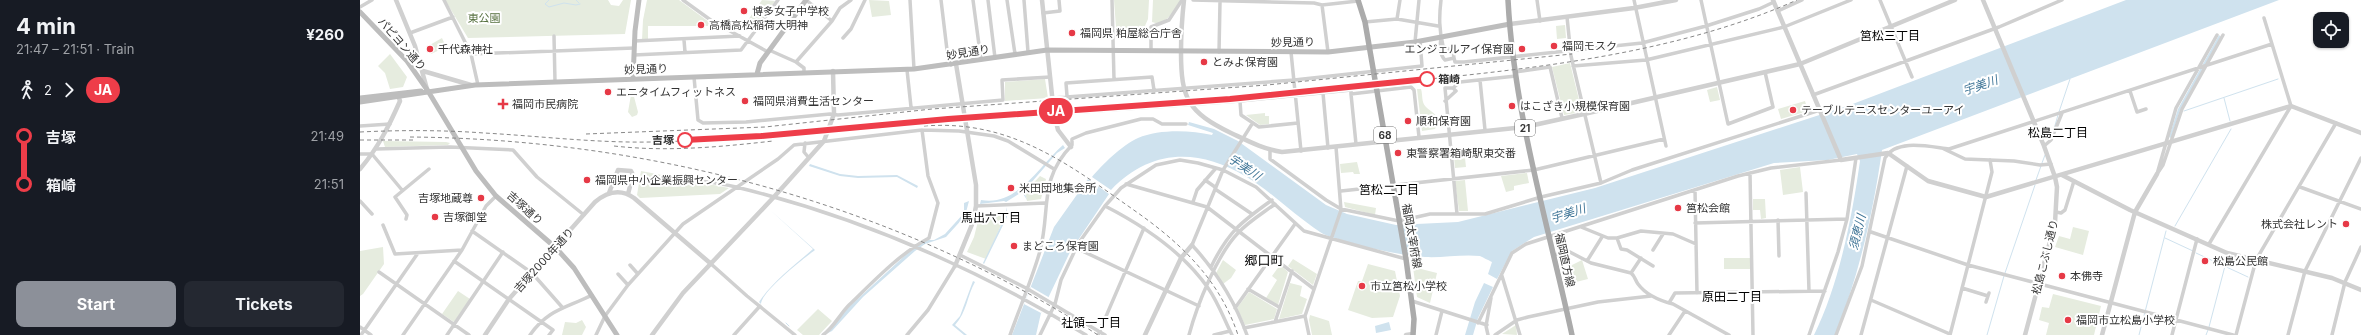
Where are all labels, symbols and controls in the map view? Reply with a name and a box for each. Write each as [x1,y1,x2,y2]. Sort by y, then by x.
place label: 博多女子中学校 [752,4,829,18]
marker: 博多女子中学校 [739,6,749,16]
park label: 東公園 [468,11,501,25]
map controls [2313,12,2349,48]
button: locate [2313,12,2349,48]
text: 4 min [16,13,76,39]
street label: パピヨン通り [375,15,429,73]
place label: 高橋高松稲荷大明神 [709,18,808,32]
marker: 高橋高松稲荷大明神 [696,20,706,30]
text: ¥260 [306,25,344,44]
place label: 福岡県 粕屋総合庁舎 [1080,26,1182,40]
marker: 福岡県 粕屋総合庁舎 [1067,28,1077,38]
district label: 筥松三丁目 [1860,28,1920,43]
street label: 妙見通り [1271,35,1315,49]
place label: 福岡モスク [1562,39,1617,53]
text: 21:47 – 21:51 · Train [16,41,134,57]
marker: 福岡モスク [1549,41,1559,51]
place label: 千代森神社 [438,42,493,56]
street label: 妙見通り [945,42,991,62]
place label: エンジェルアイ保育園 [1405,42,1514,56]
marker: 千代森神社 [425,44,435,54]
marker: エンジェルアイ保育園 [1517,44,1527,54]
place label: とみよ保育園 [1212,55,1278,69]
marker: とみよ保育園 [1199,57,1209,67]
street label: 妙見通り [624,61,668,77]
marker: 箱崎 [1419,71,1435,87]
water label: 宇美川 [1961,71,2001,98]
place label: 箱崎 [1438,72,1460,86]
icon: walk [16,79,38,101]
icon: forward [58,79,80,101]
text: JA [94,81,112,98]
text: 2 [44,82,52,98]
place label: エニタイムフィットネス [616,85,736,99]
marker: エニタイムフィットネス [603,87,613,97]
place label: 福岡県消費生活センター [753,94,874,108]
marker: 福岡県消費生活センター [740,96,750,106]
place label: 福岡市民病院 [512,97,578,111]
marker: 福岡市民病院 [497,98,509,110]
line badge: JA [1038,98,1074,124]
place label: はこざき小規模保育園 [1520,99,1630,113]
marker: はこざき小規模保育園 [1507,101,1517,111]
text: JA [1047,102,1065,119]
place label: テーブルテニスセンターユーアイ [1801,103,1964,117]
marker: テーブルテニスセンターユーアイ [1788,105,1798,115]
place label: 順和保育園 [1416,114,1471,128]
marker: 順和保育園 [1403,116,1413,126]
road number: 21 [1515,120,1535,136]
district label: 松島二丁目 [2028,125,2088,140]
road number: 68 [1374,127,1396,143]
text: 吉塚 [46,128,76,147]
text: 21:49 [311,128,344,144]
marker: 吉塚 [677,132,693,148]
place label: 吉塚 [652,133,675,147]
place label: 東警察署箱崎駅東交番 [1406,146,1516,160]
marker: 東警察署箱崎駅東交番 [1393,148,1403,158]
water label: 宇美川 [1226,151,1266,184]
place label: 福岡県中小企業振興センター [595,173,738,187]
marker: 福岡県中小企業振興センター [582,175,592,185]
text: 箱崎 [46,176,76,195]
text: 21:51 [314,176,344,192]
place label: 米田団地集会所 [1019,181,1097,195]
district label: 筥松二丁目 [1359,182,1419,197]
marker: 米田団地集会所 [1006,183,1016,193]
street label: 吉塚通り [504,188,546,228]
place label: 吉塚地蔵尊 [418,191,473,205]
marker: 吉塚地蔵尊 [476,193,486,203]
water label: 宇美川 [1549,200,1589,226]
place label: 筥松会館 [1686,201,1730,215]
street label: 福岡太宰府線 [1399,202,1425,270]
marker: 筥松会館 [1673,203,1683,213]
place label: 吉塚御堂 [443,210,487,224]
district label: 馬出六丁目 [961,210,1021,225]
water label: 須恵川 [1845,211,1869,251]
marker: 吉塚御堂 [430,212,440,222]
place label: 株式会社レント [2261,217,2338,231]
street label: 松島こぶし通り [2029,218,2061,296]
marker: 株式会社レント [2341,219,2351,229]
street label: 吉塚2000年通り [511,225,577,295]
street label: 福岡直方線 [1552,232,1578,288]
place label: まどころ保育園 [1022,239,1099,253]
marker: まどころ保育園 [1009,241,1019,251]
district label: 郷口町 [1244,252,1284,268]
place label: 松島公民館 [2213,254,2268,268]
marker: 松島公民館 [2200,256,2210,266]
place label: 本佛寺 [2070,269,2103,283]
marker: 本佛寺 [2057,271,2067,281]
place label: 市立筥松小学校 [1370,279,1447,293]
button: Start [16,281,176,327]
button: Tickets [184,281,344,327]
marker: 市立筥松小学校 [1357,281,1367,291]
district label: 原田二丁目 [1702,289,1762,304]
place label: 福岡市立松島小学校 [2076,313,2175,327]
district label: 社領一丁目 [1061,315,1121,330]
marker: 福岡市立松島小学校 [2063,315,2073,325]

